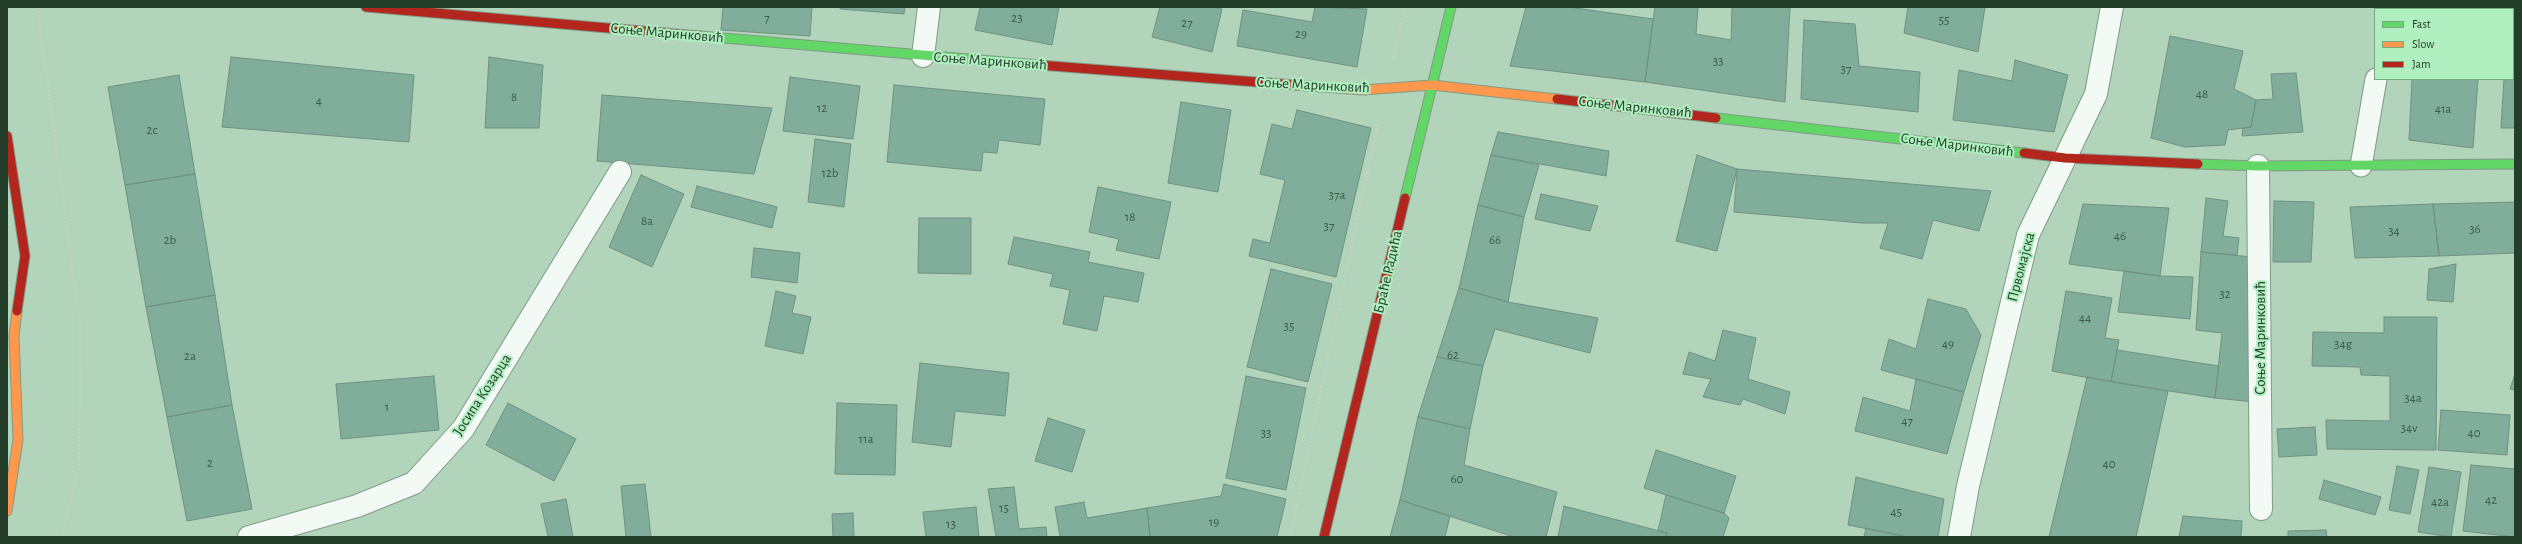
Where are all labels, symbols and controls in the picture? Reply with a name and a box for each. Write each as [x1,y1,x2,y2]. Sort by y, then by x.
legend [2374,8,2514,80]
house number: 7 [764,10,770,26]
house number: 23 [1011,10,1023,26]
house number: 55 [1939,12,1949,28]
house number: 27 [1181,15,1193,31]
text: Fast [2412,18,2431,30]
street label: Соње Маринковић [610,19,724,47]
house number: 29 [1295,26,1307,42]
text: Slow [2412,38,2434,50]
street label: Соње Маринковић [933,48,1047,74]
house number: 33 [1713,53,1723,69]
text: Jam [2412,58,2431,70]
house number: 37 [1841,61,1851,77]
street label: Соње Маринковић [1256,73,1370,97]
house number: 48 [2196,86,2208,102]
house number: 8 [511,89,517,105]
street label: Соње Маринковић [1577,92,1693,122]
house number: 4 [316,93,322,109]
house number: 12 [817,100,827,116]
house number: 41a [2435,101,2451,117]
house number: 2c [147,122,157,138]
street label: Соње Маринковић [1899,129,2015,161]
house number: 12b [821,165,839,181]
house number: 37a [1329,187,1345,203]
house number: 18 [1125,209,1135,225]
house number: 8a [641,213,653,229]
house number: 37 [1324,218,1334,234]
house number: 36 [2469,221,2481,237]
house number: 34 [2388,223,2400,239]
house number: 46 [2114,228,2126,244]
street label: Браће Радића [1370,229,1406,315]
street label: Првомајска [2003,230,2039,304]
house number: 2b [164,232,176,248]
house number: 66 [1489,232,1501,248]
street label: Соње Маринковић [2251,281,2269,395]
house number: 32 [2219,286,2231,302]
house number: 44 [2079,310,2091,326]
house number: 35 [1284,318,1294,334]
house number: 49 [1942,336,1954,352]
house number: 34g [2334,336,2352,352]
house number: 62 [1447,347,1459,363]
house number: 2a [184,348,196,364]
street label: Јосипа Козарца [449,351,515,439]
house number: 34a [2404,390,2422,406]
house number: 1 [385,399,389,415]
house number: 47 [1901,413,1913,429]
house number: 34v [2400,420,2418,436]
house number: 33 [1261,425,1271,441]
house number: 40 [2467,425,2481,441]
house number: 11a [859,431,873,447]
house number: 2 [207,455,213,471]
house number: 40 [2102,456,2116,472]
house number: 60 [1451,471,1463,487]
house number: 42 [2485,492,2497,508]
house number: 42a [2431,494,2449,510]
house number: 15 [999,500,1009,516]
house number: 45 [1890,504,1902,520]
house number: 19 [1209,514,1219,530]
house number: 13 [946,516,956,532]

